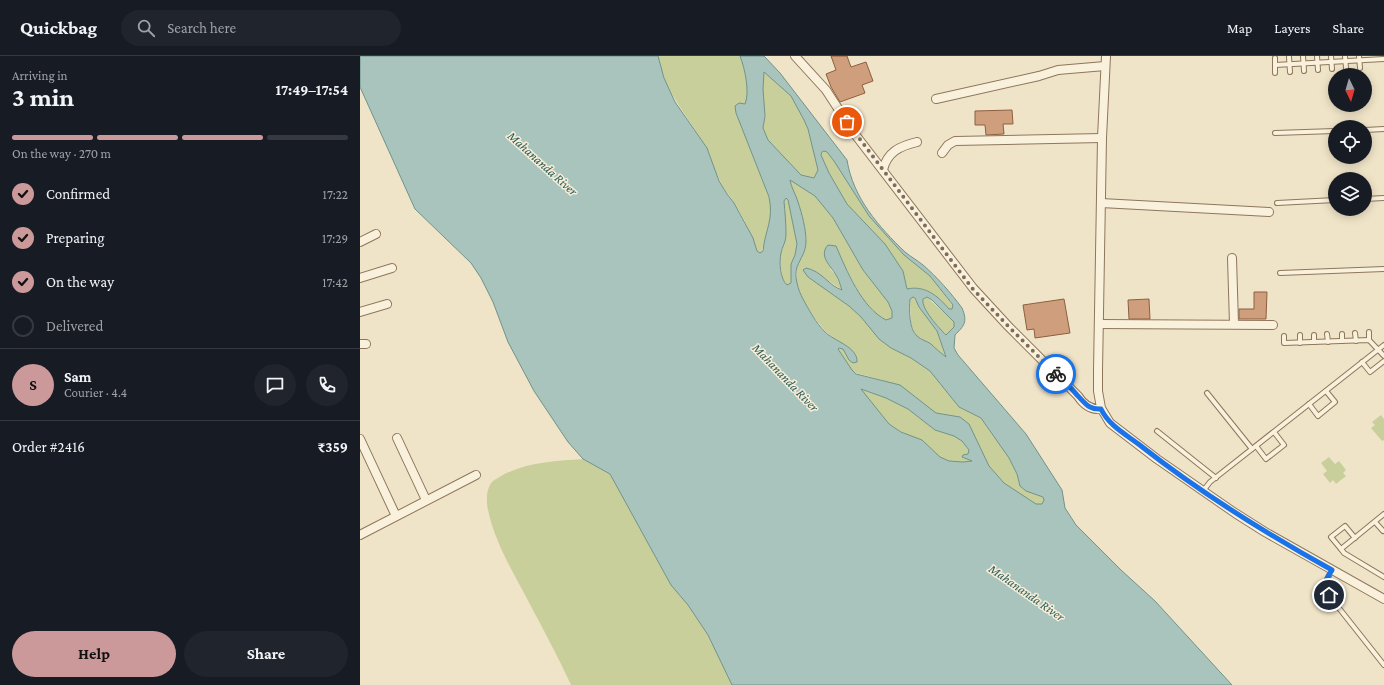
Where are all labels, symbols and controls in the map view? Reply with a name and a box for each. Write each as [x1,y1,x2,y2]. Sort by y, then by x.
search box [121,10,401,46]
text: Quickbag [20,17,97,38]
icon: search [135,17,157,39]
text: Search here [167,20,236,36]
text: Map [1227,20,1252,36]
text: Layers [1274,20,1311,36]
text: Share [1333,20,1364,36]
text: Arriving in [12,68,68,83]
north arrow [1328,68,1372,112]
map controls [1328,68,1372,216]
text: 17:49–17:54 [276,82,348,98]
text: 3 min [12,83,74,112]
pin [830,105,864,139]
icon: bag [836,111,858,133]
button: locate [1328,120,1372,164]
water label: Mahananda River [504,127,581,199]
text: On the way · 270 m [12,146,111,161]
button: layers [1328,172,1372,216]
icon: check [12,183,34,205]
text: Confirmed [46,186,110,202]
text: 17:22 [323,187,348,202]
icon: check [12,227,34,249]
text: Preparing [46,230,105,246]
text: 17:29 [322,231,348,246]
icon: check [12,271,34,293]
text: On the way [46,274,114,290]
text: 17:42 [322,275,348,290]
text: Delivered [46,318,103,334]
water label: Mahananda River [749,340,822,415]
courier [1036,354,1076,394]
icon: bike [1045,363,1067,385]
button: chat [254,364,296,406]
button: phone [306,364,348,406]
text: Sam [64,369,92,385]
text: S [29,377,37,393]
text: Courier · 4.4 [64,385,127,400]
text: Order #2416 [12,439,85,455]
text: ₹359 [318,439,348,455]
water label: Mahananda River [985,560,1068,624]
pin [1312,578,1346,612]
icon: home [1318,584,1340,606]
button: Help [12,631,176,677]
button: Share [184,631,348,677]

